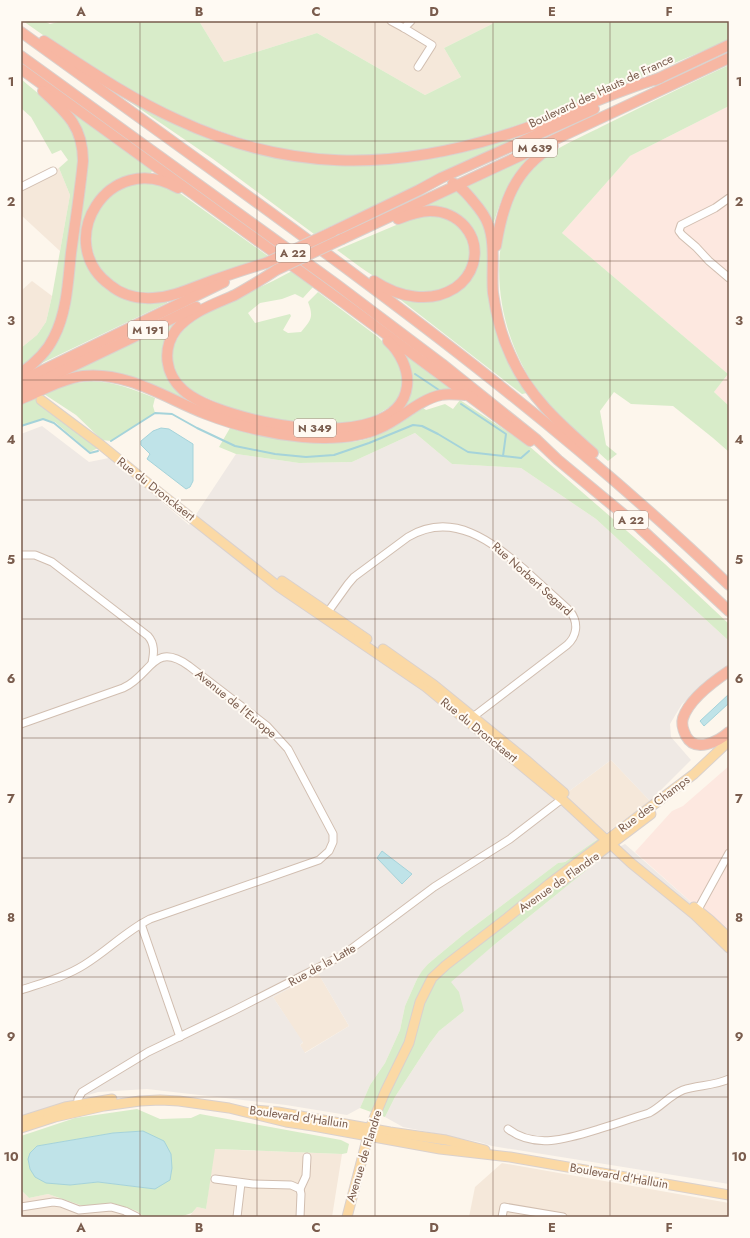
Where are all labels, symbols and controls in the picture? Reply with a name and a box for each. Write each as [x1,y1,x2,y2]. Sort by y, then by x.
text: A [75,2,86,21]
text: B [195,2,204,21]
text: C [311,2,321,21]
text: D [429,2,439,21]
text: E [548,2,556,21]
text: F [665,2,673,21]
street label: Boulevard des Hauts de France [526,49,676,133]
text: 1 [8,72,14,91]
text: 1 [736,72,742,91]
road number: M 639 [513,139,557,157]
text: 2 [7,192,15,211]
text: 2 [735,192,743,211]
road number: A 22 [276,244,310,262]
text: 3 [7,311,15,330]
text: 3 [735,311,743,330]
road number: M 191 [128,321,168,339]
road number: N 349 [294,419,336,437]
text: 4 [6,430,16,449]
text: 4 [734,430,744,449]
street label: Rue du Dronckaert [113,453,199,525]
road number: A 22 [614,511,648,529]
street label: Rue Norbert Segard [488,538,576,620]
text: 5 [7,550,15,569]
text: 5 [735,550,743,569]
street label: Avenue de l'Europe [191,665,281,743]
text: 6 [7,669,16,688]
text: 6 [735,669,744,688]
street label: Rue du Dronckaert [437,693,521,767]
street label: Rue des Champs [614,771,694,837]
text: 7 [7,789,15,808]
text: 7 [735,789,743,808]
street label: Avenue de Flandre [515,847,603,917]
text: 8 [7,908,15,927]
text: 8 [735,908,743,927]
street label: Rue de la Latte [285,939,359,991]
text: 9 [7,1027,16,1046]
text: 9 [735,1027,744,1046]
street label: Boulevard d'Halluin [248,1101,350,1133]
street label: Avenue de Flandre [341,1108,387,1204]
text: 10 [3,1147,19,1166]
text: 10 [731,1147,747,1166]
street label: Boulevard d'Halluin [568,1158,670,1194]
text: A [75,1218,86,1237]
text: B [195,1218,204,1237]
text: C [311,1218,321,1237]
text: D [429,1218,439,1237]
text: E [548,1218,556,1237]
text: F [665,1218,673,1237]

